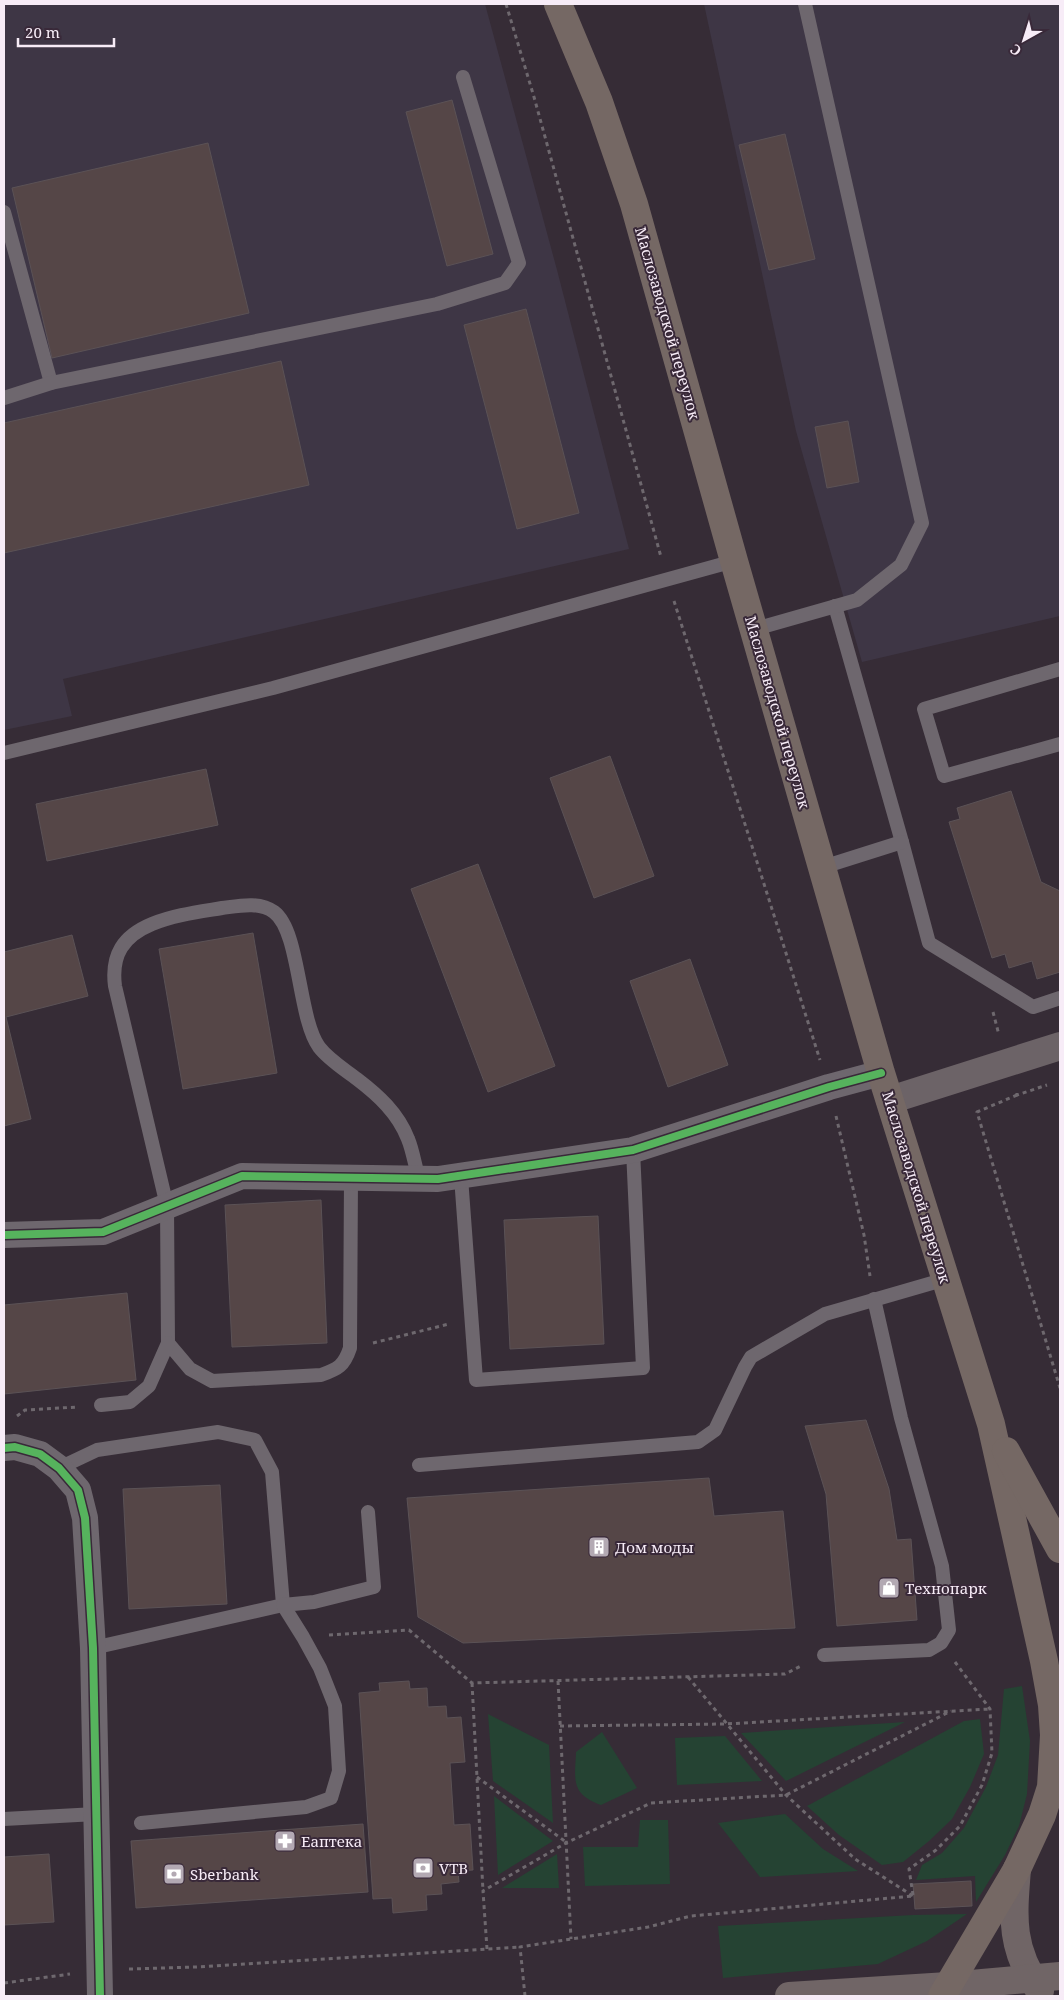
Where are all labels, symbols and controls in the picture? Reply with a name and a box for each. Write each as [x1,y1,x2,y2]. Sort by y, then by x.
scale bar [18,15,114,47]
north arrow [999,15,1049,65]
text: 20 m [25,22,60,42]
text: С [1006,40,1025,61]
street label: Маслозаводской переулок [631,224,705,422]
street label: Маслозаводской переулок [741,613,815,811]
street label: Маслозаводской переулок [878,1089,956,1286]
building icon: Дом моды [587,1535,611,1559]
place label: Дом моды [615,1537,694,1557]
shop icon: Технопарк [877,1576,901,1600]
place label: Технопарк [905,1578,987,1598]
pharmacy icon: Еаптека [273,1829,297,1853]
place label: Еаптека [301,1831,362,1851]
bank icon: VTB [411,1856,435,1880]
place label: VTB [439,1858,468,1878]
bank icon: Sberbank [162,1862,186,1886]
place label: Sberbank [190,1864,259,1884]

